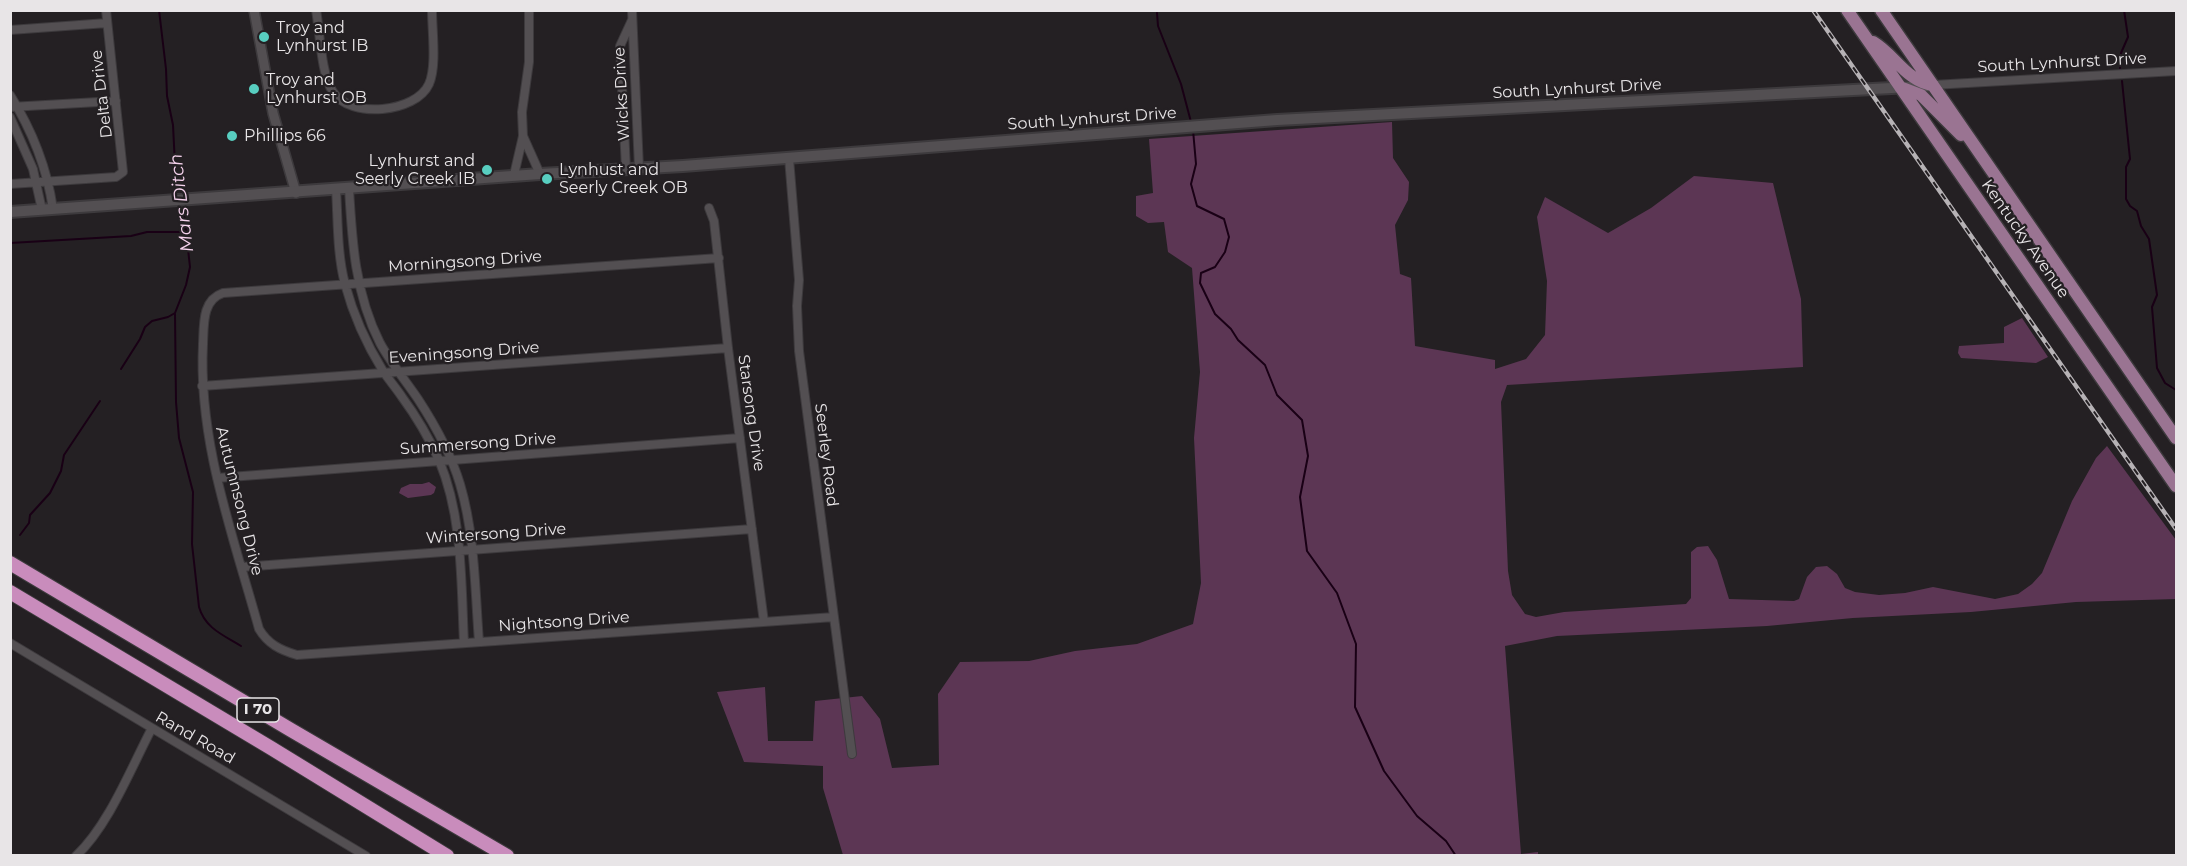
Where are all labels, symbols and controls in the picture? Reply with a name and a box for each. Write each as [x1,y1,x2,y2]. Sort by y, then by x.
place label: Troy and Lynhurst IB [276,18,368,56]
marker: Troy and Lynhurst IB [257,30,271,44]
street label: Wicks Drive [610,47,634,141]
street label: Delta Drive [87,49,117,139]
street label: South Lynhurst Drive [1977,49,2147,77]
place label: Troy and Lynhurst OB [266,70,367,108]
street label: South Lynhurst Drive [1492,75,1662,103]
marker: Troy and Lynhurst OB [247,82,261,96]
street label: South Lynhurst Drive [1007,104,1177,134]
place label: Phillips 66 [244,126,326,146]
marker: Phillips 66 [225,129,239,143]
place label: Lynhurst and Seerly Creek IB [355,151,475,189]
water label: Mars Ditch [165,153,199,253]
place label: Lynhust and Seerly Creek OB [559,160,688,198]
marker: Lynhurst and Seerly Creek IB [480,163,494,177]
marker: Lynhust and Seerly Creek OB [540,172,554,186]
street label: Kentucky Avenue [1977,176,2073,302]
street label: Morningsong Drive [387,247,543,277]
street label: Eveningsong Drive [388,338,540,368]
street label: Starsong Drive [733,353,769,473]
street label: Seerley Road [810,402,842,508]
street label: Autumnsong Drive [211,425,267,577]
street label: Summersong Drive [399,429,557,459]
street label: Wintersong Drive [425,520,567,548]
street label: Nightsong Drive [498,608,630,636]
road number: I 70 [237,698,279,722]
street label: Rand Road [152,708,238,768]

